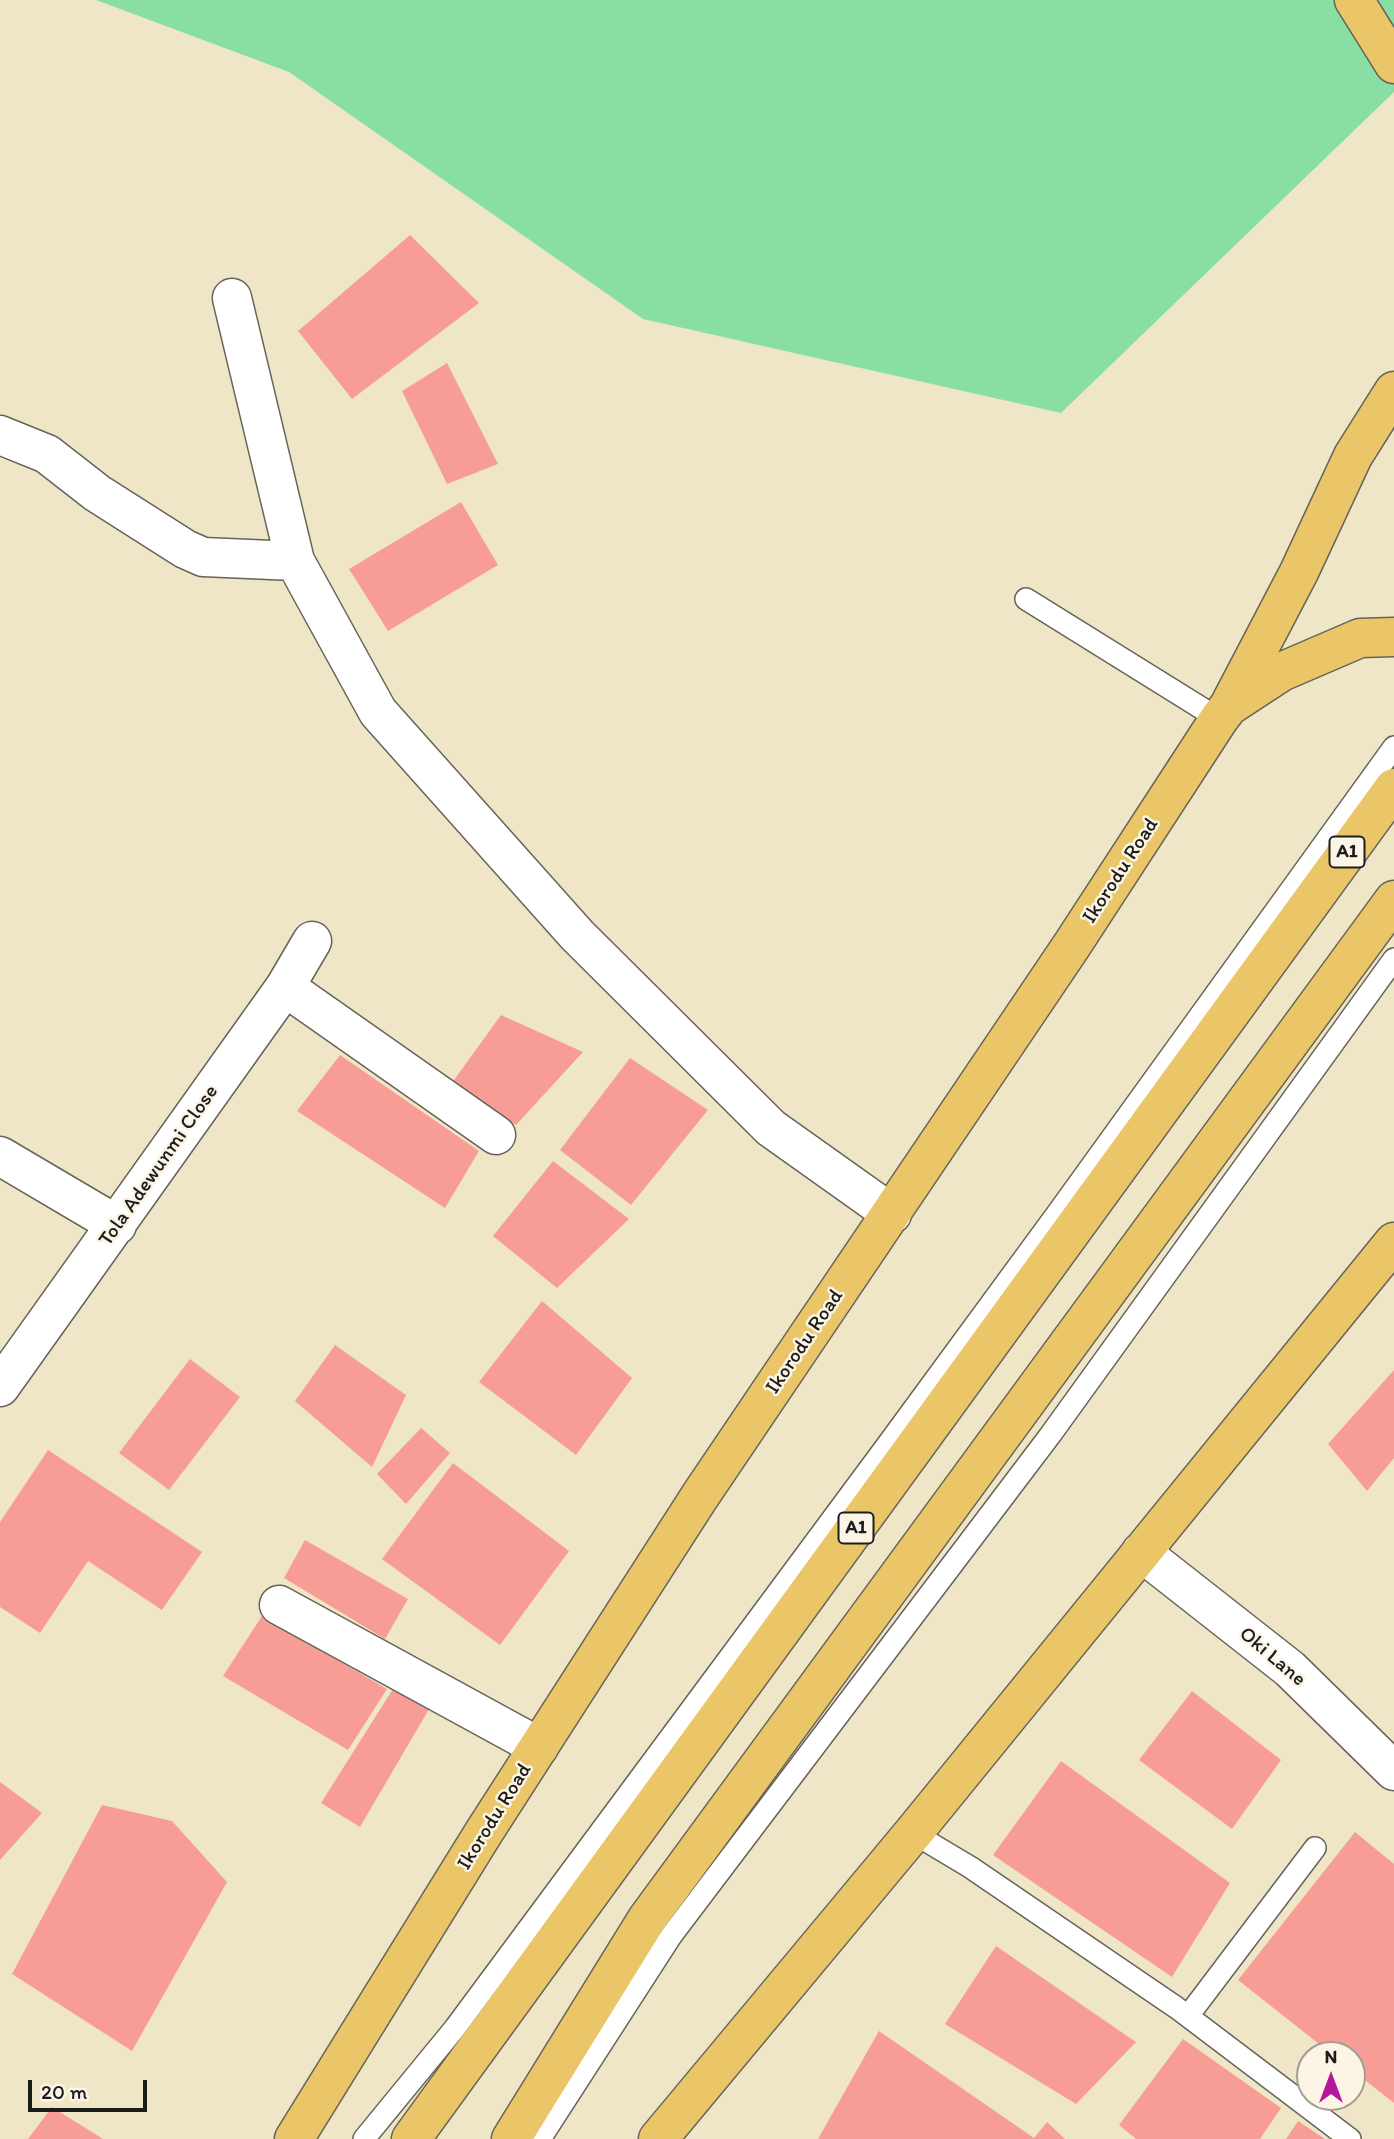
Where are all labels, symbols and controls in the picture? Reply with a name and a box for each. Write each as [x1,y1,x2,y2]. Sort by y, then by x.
street label: Ikorodu Road [1078,813,1164,929]
road number: A1 [1330,836,1364,867]
street label: Tola Adewunmi Close [94,1080,224,1252]
street label: Ikorodu Road [761,1285,849,1399]
road number: A1 [838,1512,874,1544]
street label: Oki Lane [1233,1622,1311,1692]
street label: Ikorodu Road [452,1759,538,1875]
north arrow [1296,2041,1366,2111]
text: N [1325,2045,1337,2068]
scale bar [32,2066,150,2110]
text: 20 m [41,2079,87,2104]

